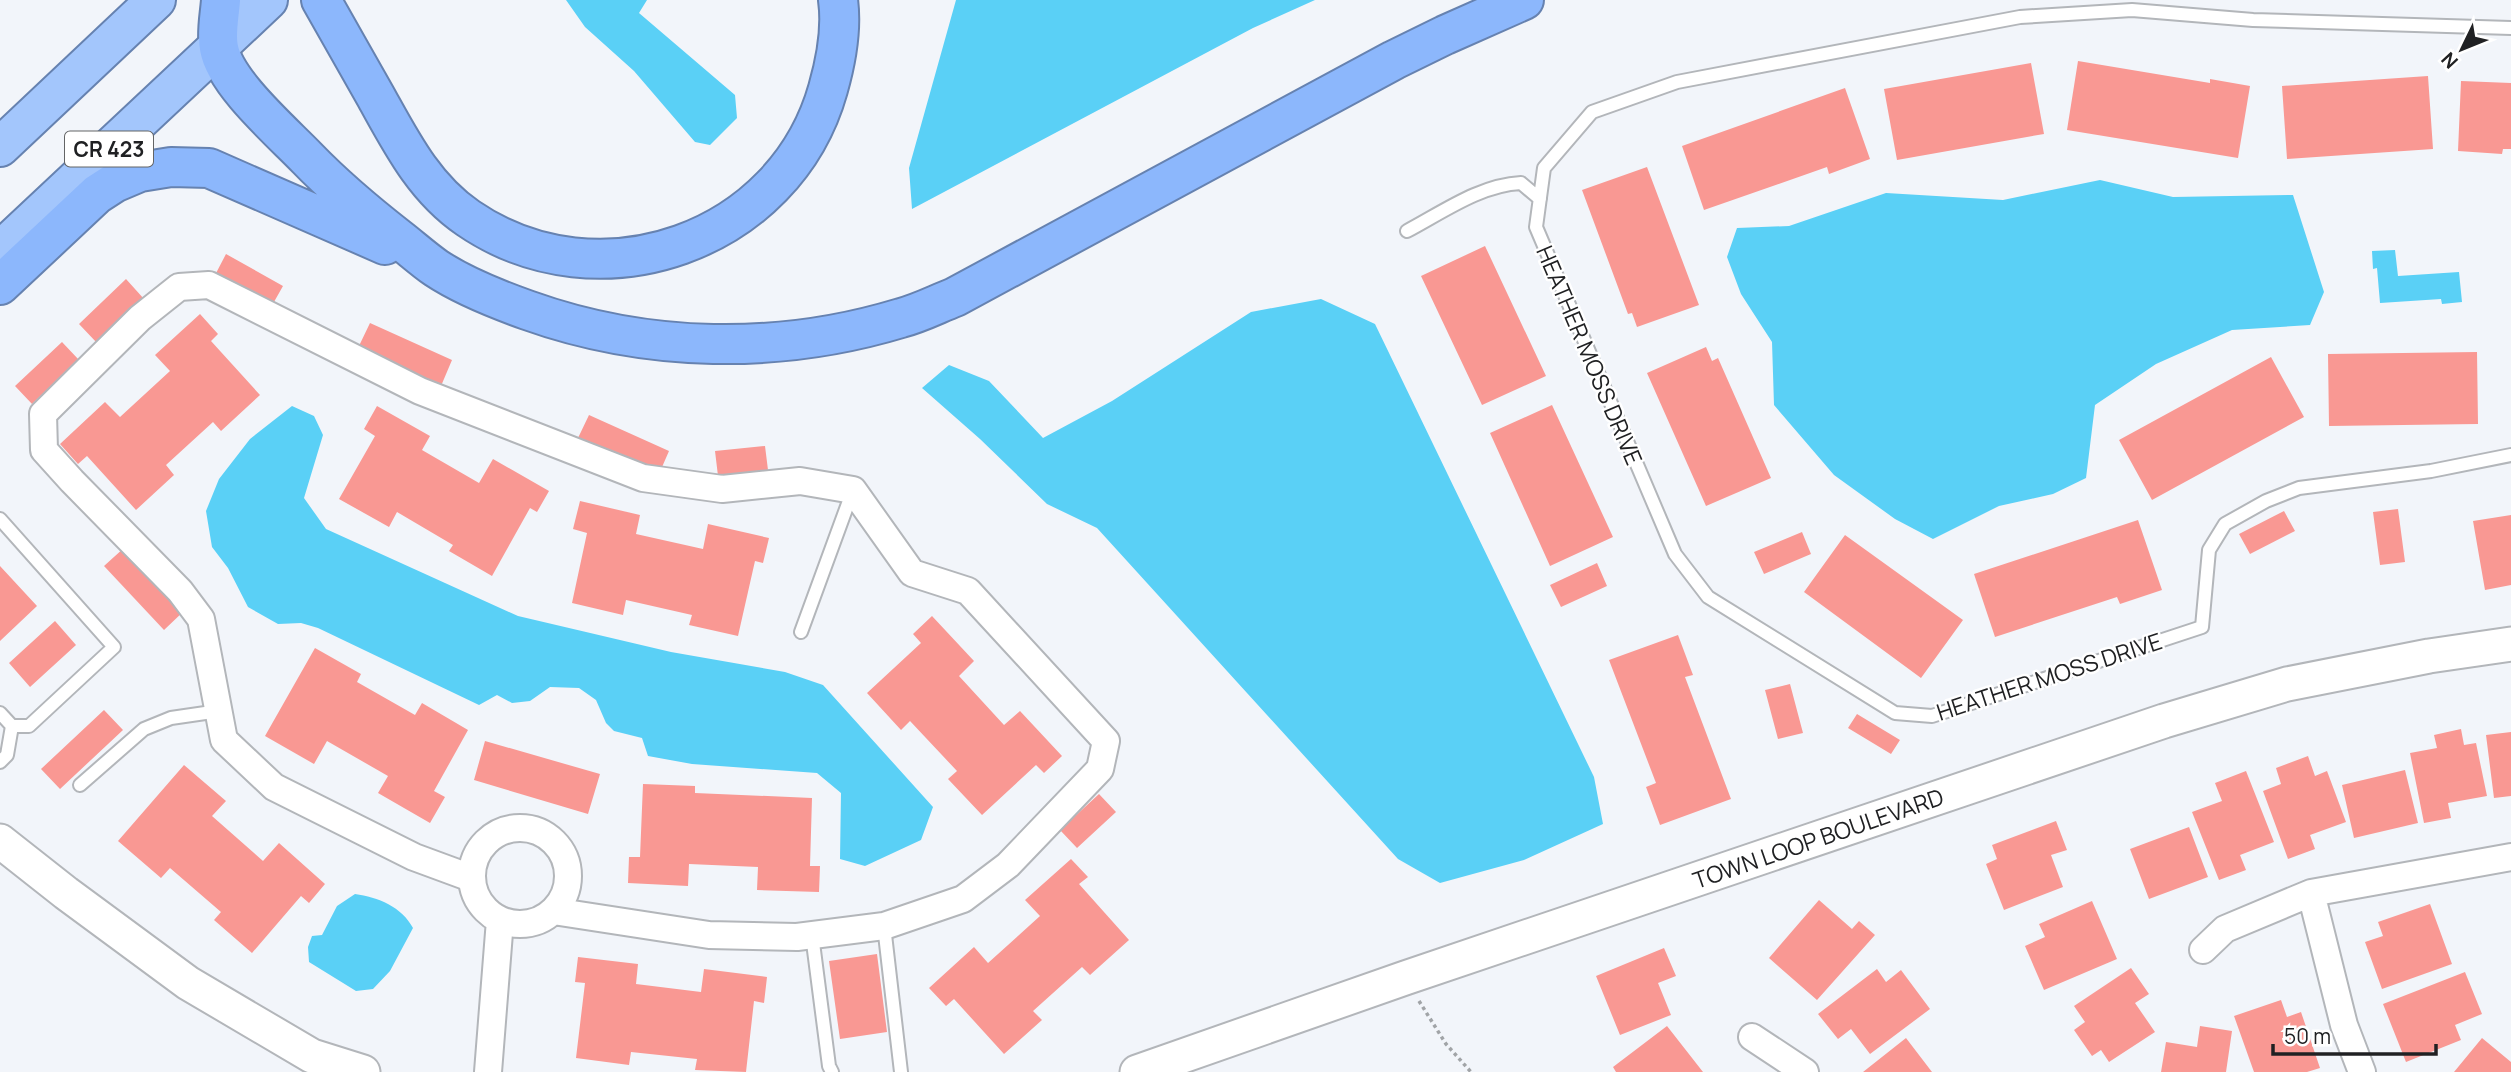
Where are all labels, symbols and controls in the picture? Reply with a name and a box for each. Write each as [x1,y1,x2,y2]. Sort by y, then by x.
north arrow [2427,14,2497,84]
text: N [2435,47,2464,74]
road number: CR 423 [65,132,153,166]
street label: HEATHER MOSS DRIVE [1529,240,1651,470]
street label: HEATHER MOSS DRIVE [1932,624,2166,728]
street label: TOWN LOOP BOULEVARD [1688,780,1948,896]
scale bar [2273,1012,2436,1056]
text: 50 m [2284,1022,2331,1050]

